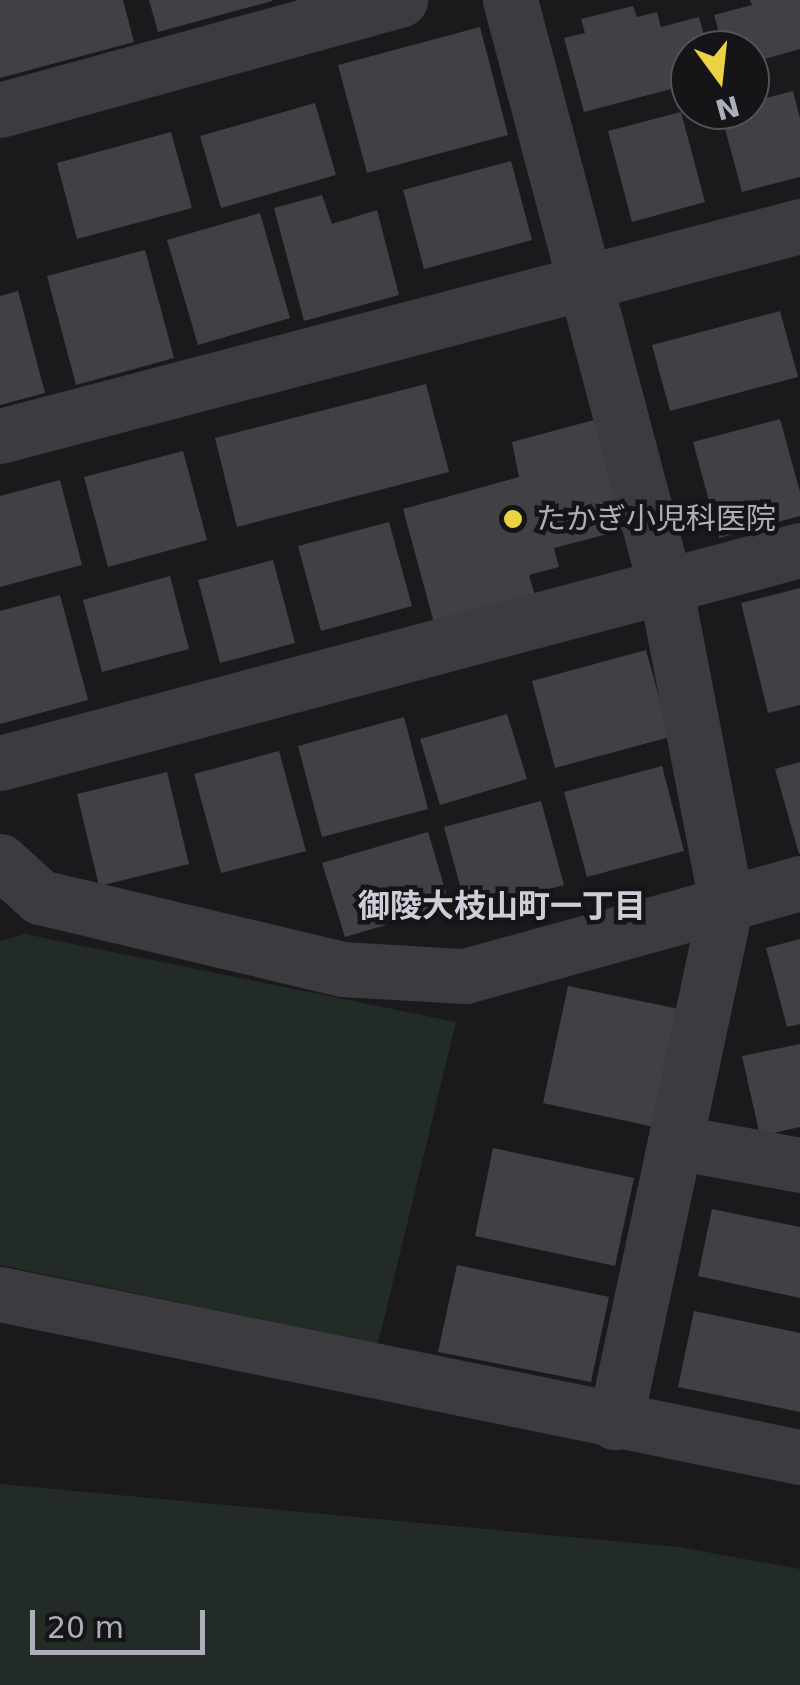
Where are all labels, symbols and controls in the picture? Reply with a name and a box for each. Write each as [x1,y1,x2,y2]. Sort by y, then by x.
north arrow [670,30,770,130]
text: N [712,89,743,126]
place label: たかぎ小児科医院 [536,501,776,537]
marker: たかぎ小児科医院 [500,506,526,532]
district label: 御陵大枝山町一丁目 [358,887,646,925]
scale bar [35,1590,210,1652]
text: 20 m [47,1610,124,1645]

